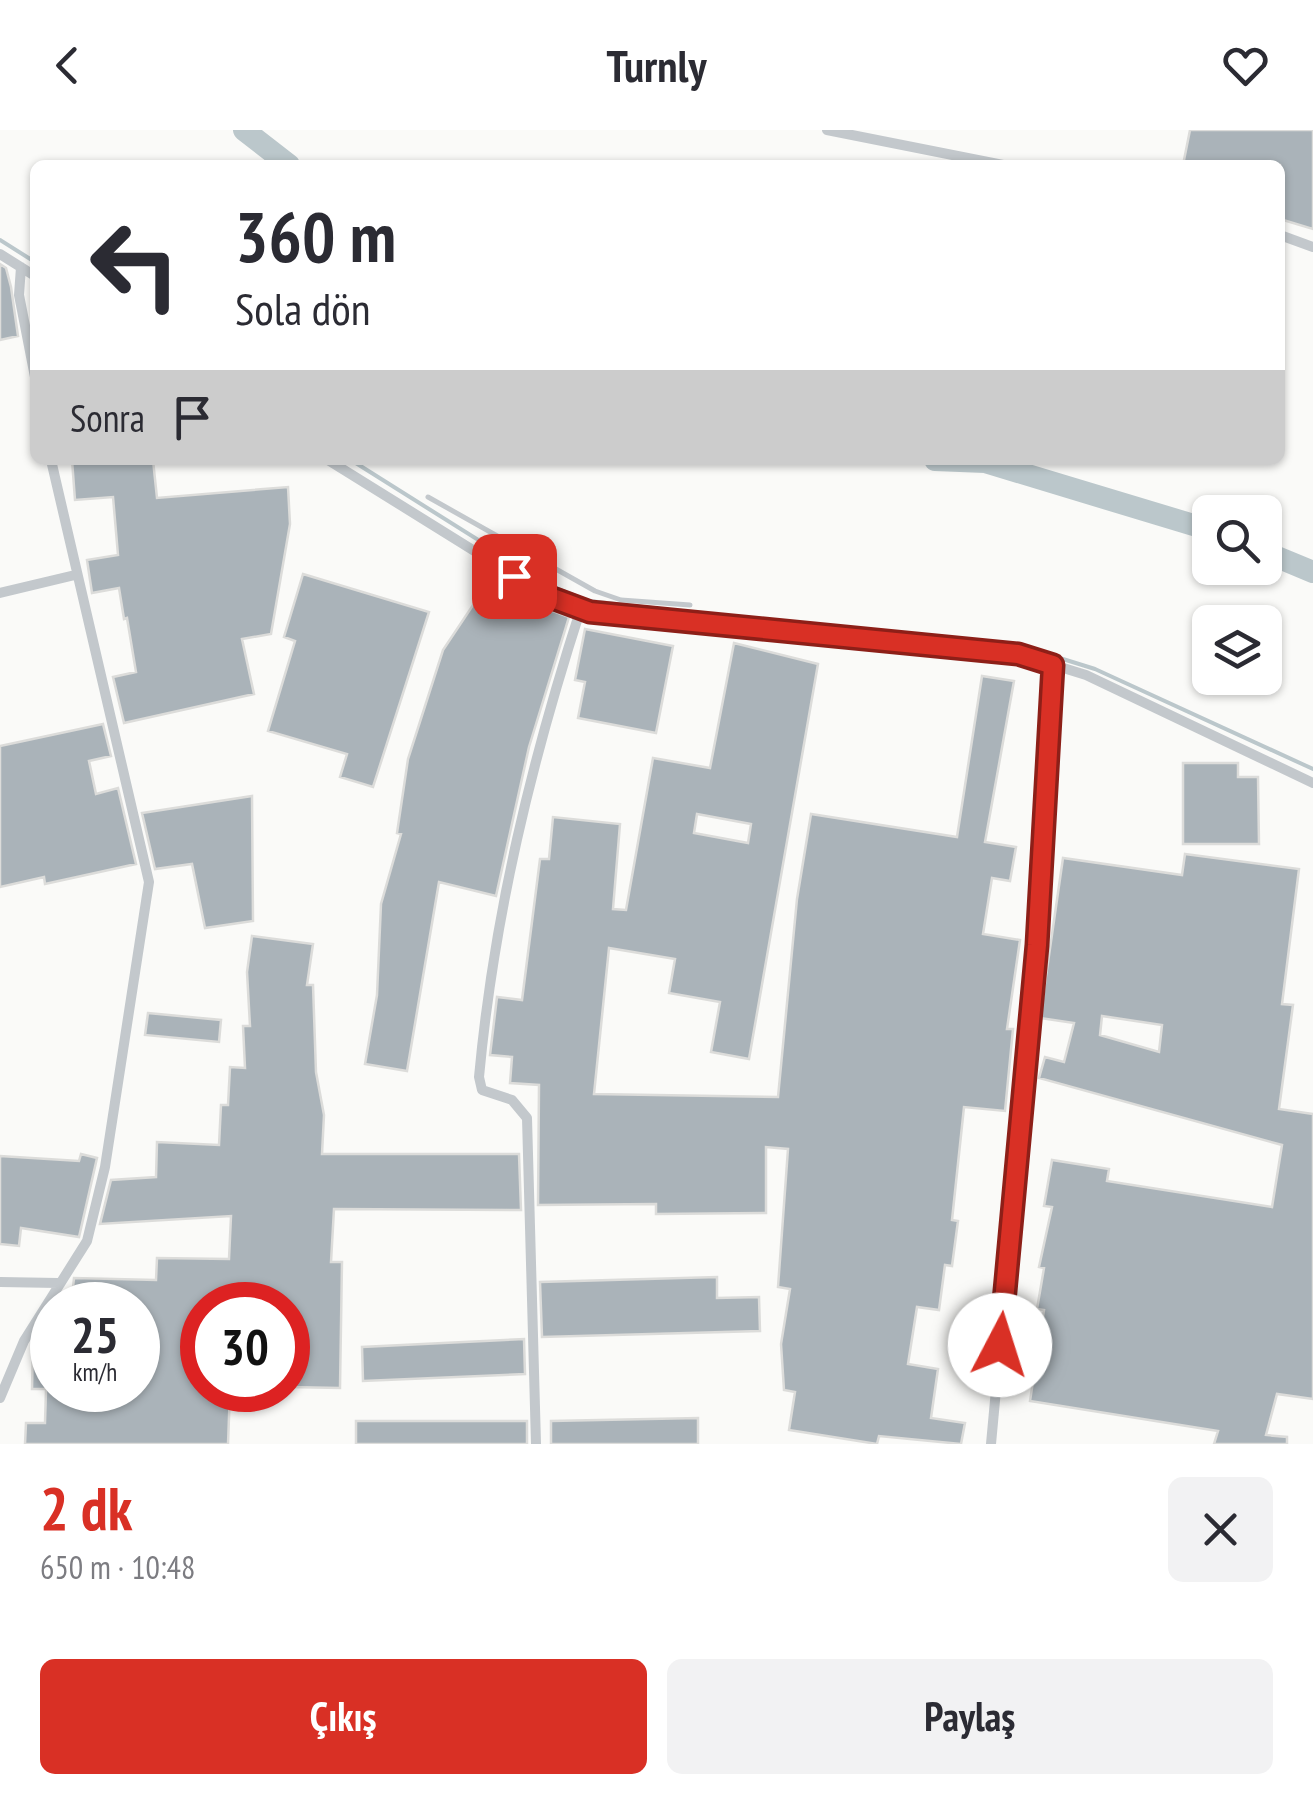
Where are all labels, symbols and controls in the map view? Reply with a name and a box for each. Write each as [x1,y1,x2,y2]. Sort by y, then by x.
text: Turnly [607,36,706,94]
icon: back [40,38,95,93]
icon: heart [1218,38,1273,93]
text: 360 m [235,191,396,281]
icon: left [70,200,200,330]
text: Sola dön [235,279,370,337]
icon: arrive [165,390,220,445]
text: Sonra [70,393,145,442]
map controls [1192,495,1282,695]
button: search [1192,495,1282,585]
pin [472,534,557,619]
icon: arrive [487,549,542,604]
button: layers [1192,605,1282,695]
speed limit sign: 30 [180,1282,310,1412]
position arrow [948,1293,1052,1397]
text: 25 [71,1302,119,1367]
text: km/h [73,1356,117,1388]
text: 2 dk [40,1469,132,1547]
button: close [1168,1477,1273,1582]
text: 650 m · 10:48 [40,1546,195,1588]
button: Çıkış [40,1659,647,1774]
button: Paylaş [667,1659,1273,1774]

